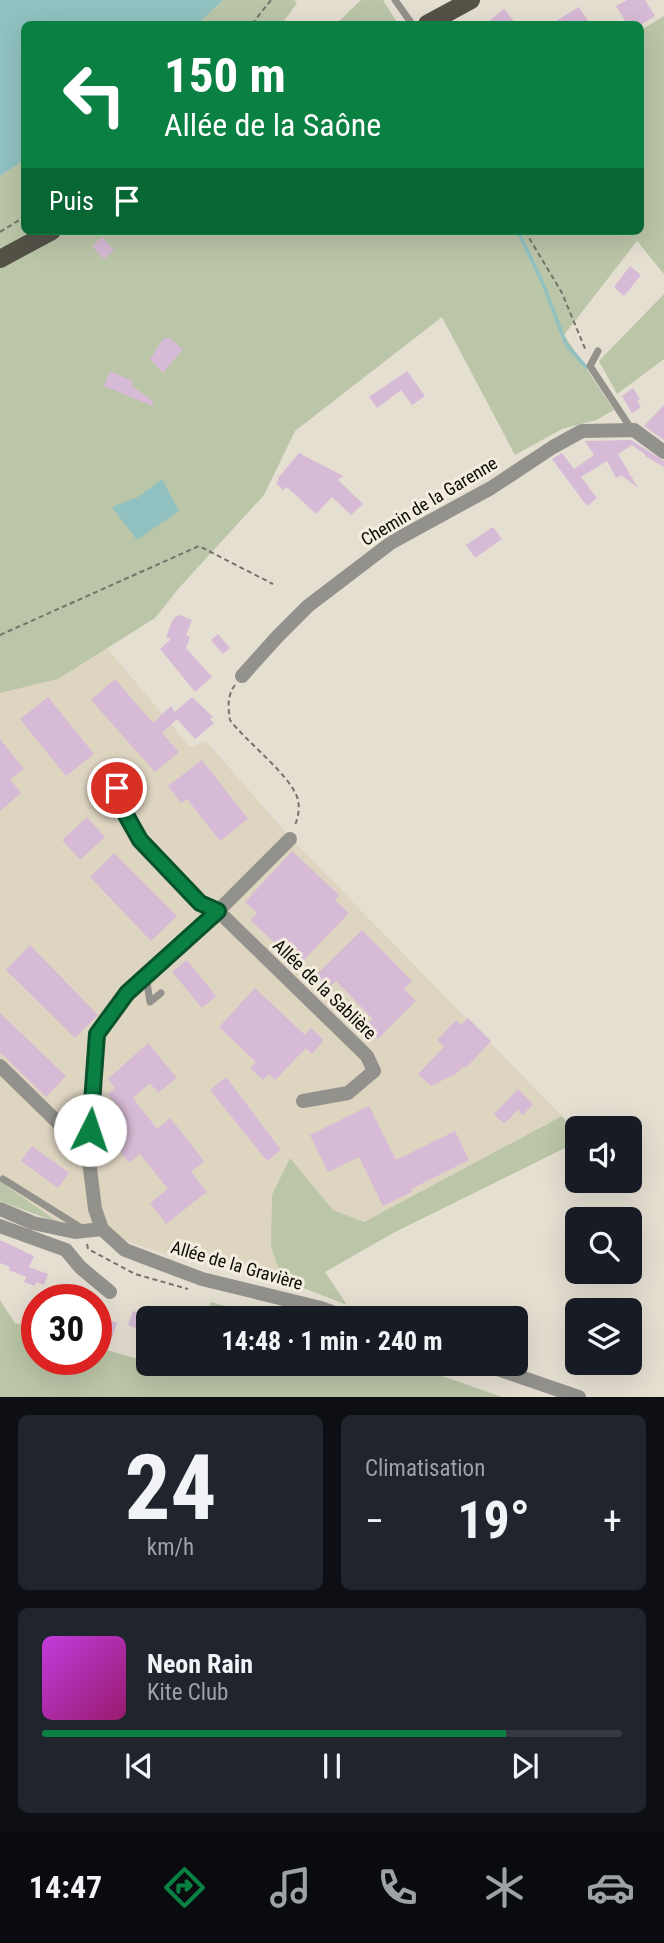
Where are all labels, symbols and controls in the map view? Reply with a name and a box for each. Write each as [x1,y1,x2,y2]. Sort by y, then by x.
text: 150 m [164,47,286,104]
icon: left [49,49,140,140]
text: Allée de la Saône [164,106,381,144]
icon: arrive [108,182,146,220]
text: Puis [49,186,94,216]
street label: Chemin de la Garenne [357,452,501,550]
pin [87,758,147,818]
icon: arrive [98,769,136,807]
street label: Allée de la Sablière [269,934,381,1044]
position arrow [53,1093,127,1167]
map controls [565,1116,642,1375]
button: sound [565,1116,642,1193]
button: search [565,1207,642,1284]
street label: Allée de la Gravière [169,1236,305,1294]
speed limit sign: 30 [21,1284,112,1375]
button: layers [565,1298,642,1375]
text: 14:48 · 1 min · 240 m [222,1326,442,1356]
text: 24 [125,1435,216,1541]
text: Climatisation [365,1455,485,1482]
text: 19° [457,1490,530,1551]
text: − [365,1499,384,1543]
text: + [603,1499,622,1543]
text: km/h [147,1534,194,1561]
text: Neon Rain [147,1649,253,1679]
text: Kite Club [147,1679,228,1706]
icon: previous [120,1747,158,1785]
icon: pause [313,1747,351,1785]
icon: next [506,1747,544,1785]
icon: directions [160,1863,209,1912]
icon: music [266,1863,315,1912]
icon: phone [373,1863,422,1912]
icon: climate [480,1863,529,1912]
icon: car [586,1863,635,1912]
text: 14:47 [29,1868,102,1906]

